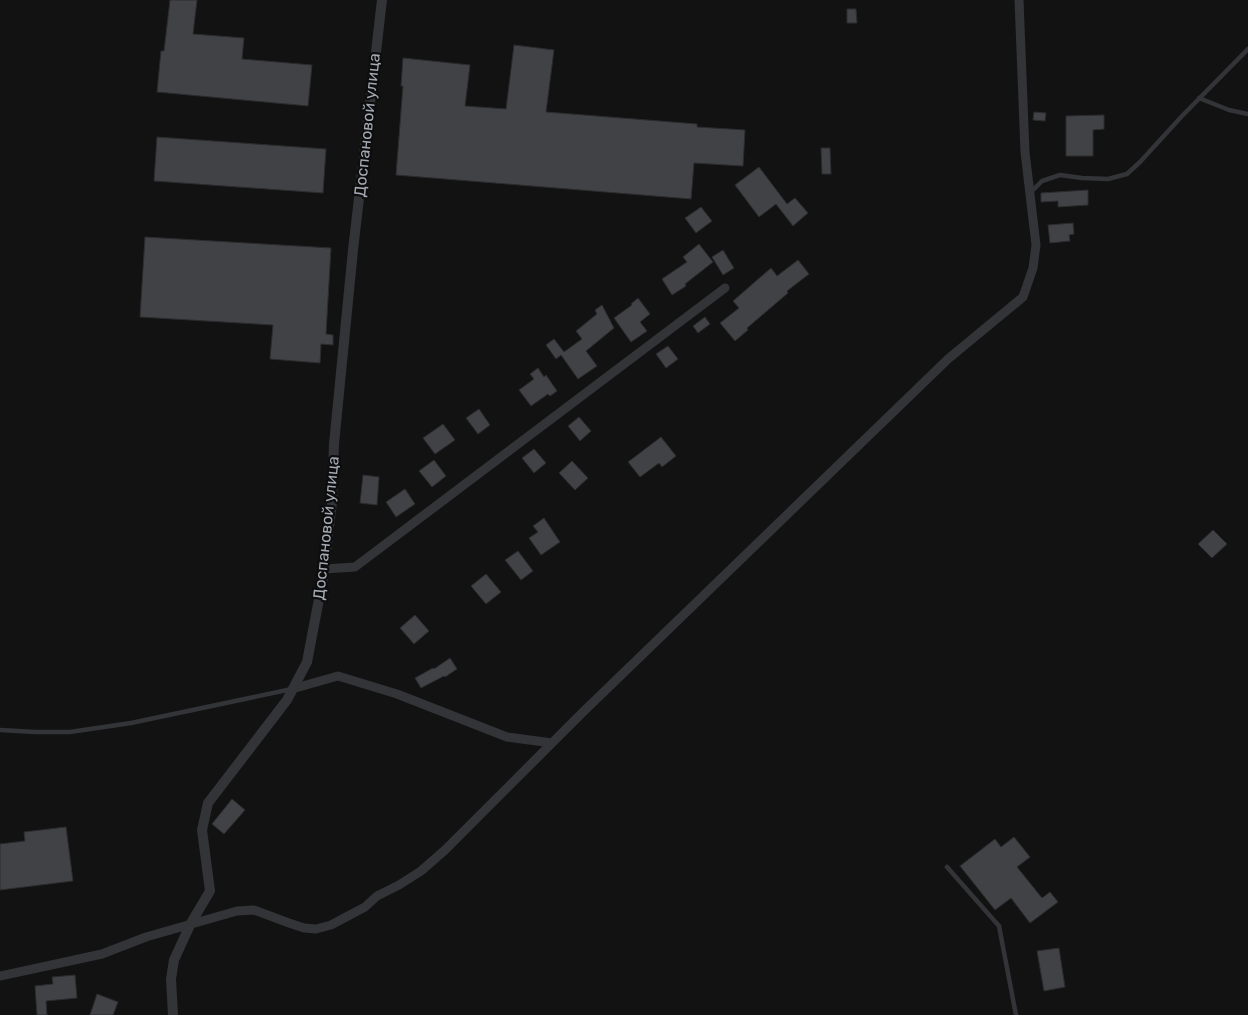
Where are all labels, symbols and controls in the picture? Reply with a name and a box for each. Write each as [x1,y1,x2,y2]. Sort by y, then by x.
street label: Доспановой улица [350,52,384,198]
street label: Доспановой улица [309,455,343,601]

